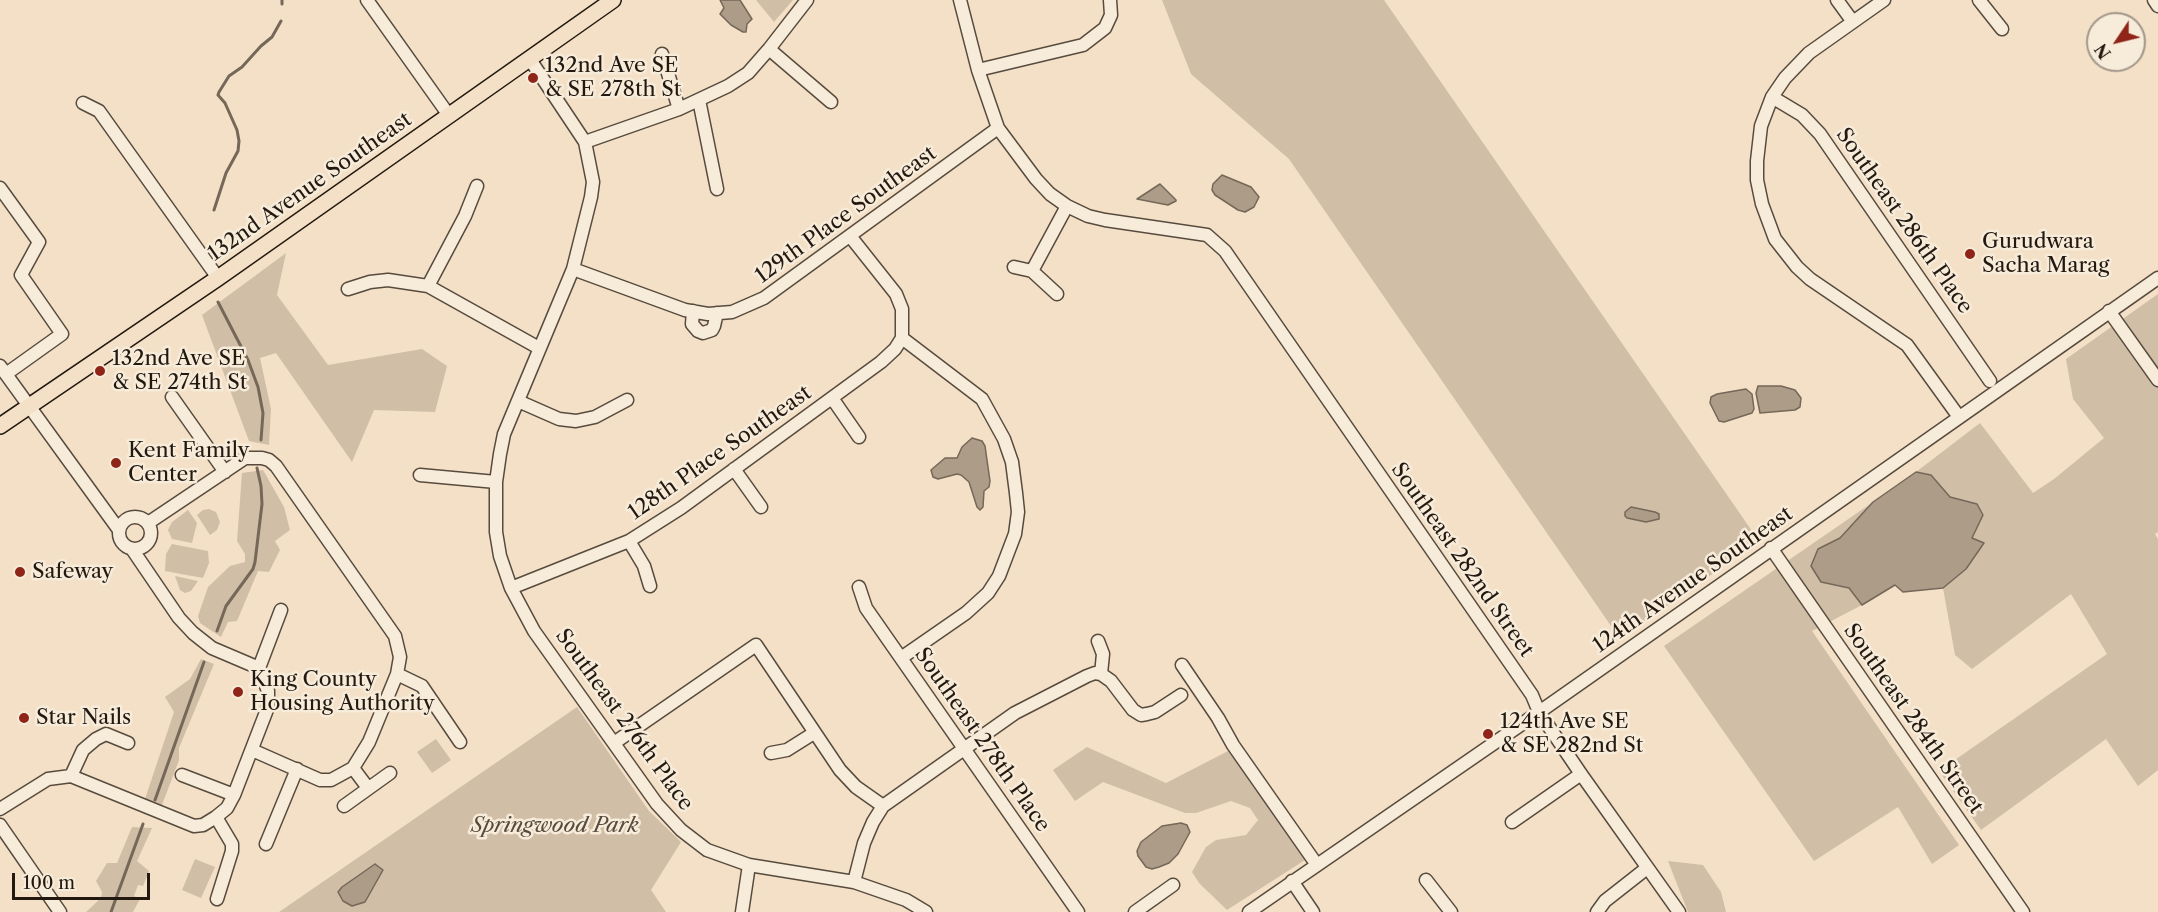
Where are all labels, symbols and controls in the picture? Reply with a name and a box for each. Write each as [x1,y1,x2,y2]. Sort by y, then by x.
north arrow [2086,12,2146,72]
text: N [2091,40,2115,63]
place label: 132nd Ave SE & SE 278th St [545,53,681,103]
marker: 132nd Ave SE & SE 278th St [526,71,540,85]
street label: 132nd Avenue Southeast [203,107,417,267]
street label: Southeast 286th Place [1830,123,1978,319]
street label: 129th Place Southeast [751,141,941,289]
place label: Gurudwara Sacha Marag [1982,229,2109,279]
marker: Gurudwara Sacha Marag [1963,247,1977,261]
place label: 132nd Ave SE & SE 274th St [112,346,247,396]
marker: 132nd Ave SE & SE 274th St [93,364,107,378]
street label: 128th Place Southeast [624,380,816,526]
place label: Kent Family Center [128,438,249,488]
marker: Kent Family Center [109,456,123,470]
street label: Southeast 282nd Street [1385,458,1539,662]
street label: 124th Avenue Southeast [1588,502,1798,658]
place label: Safeway [32,559,113,585]
marker: Safeway [13,565,27,579]
street label: Southeast 284th Street [1838,619,1988,819]
street label: Southeast 276th Place [550,624,698,816]
street label: Southeast 278th Place [909,643,1055,837]
place label: King County Housing Authority [250,667,435,717]
marker: King County Housing Authority [231,685,245,699]
place label: Star Nails [36,705,131,731]
place label: 124th Ave SE & SE 282nd St [1500,709,1643,759]
marker: Star Nails [17,711,31,725]
marker: 124th Ave SE & SE 282nd St [1481,727,1495,741]
park label: Springwood Park [471,813,639,839]
scale bar [15,861,153,899]
text: 100 m [23,872,75,894]

